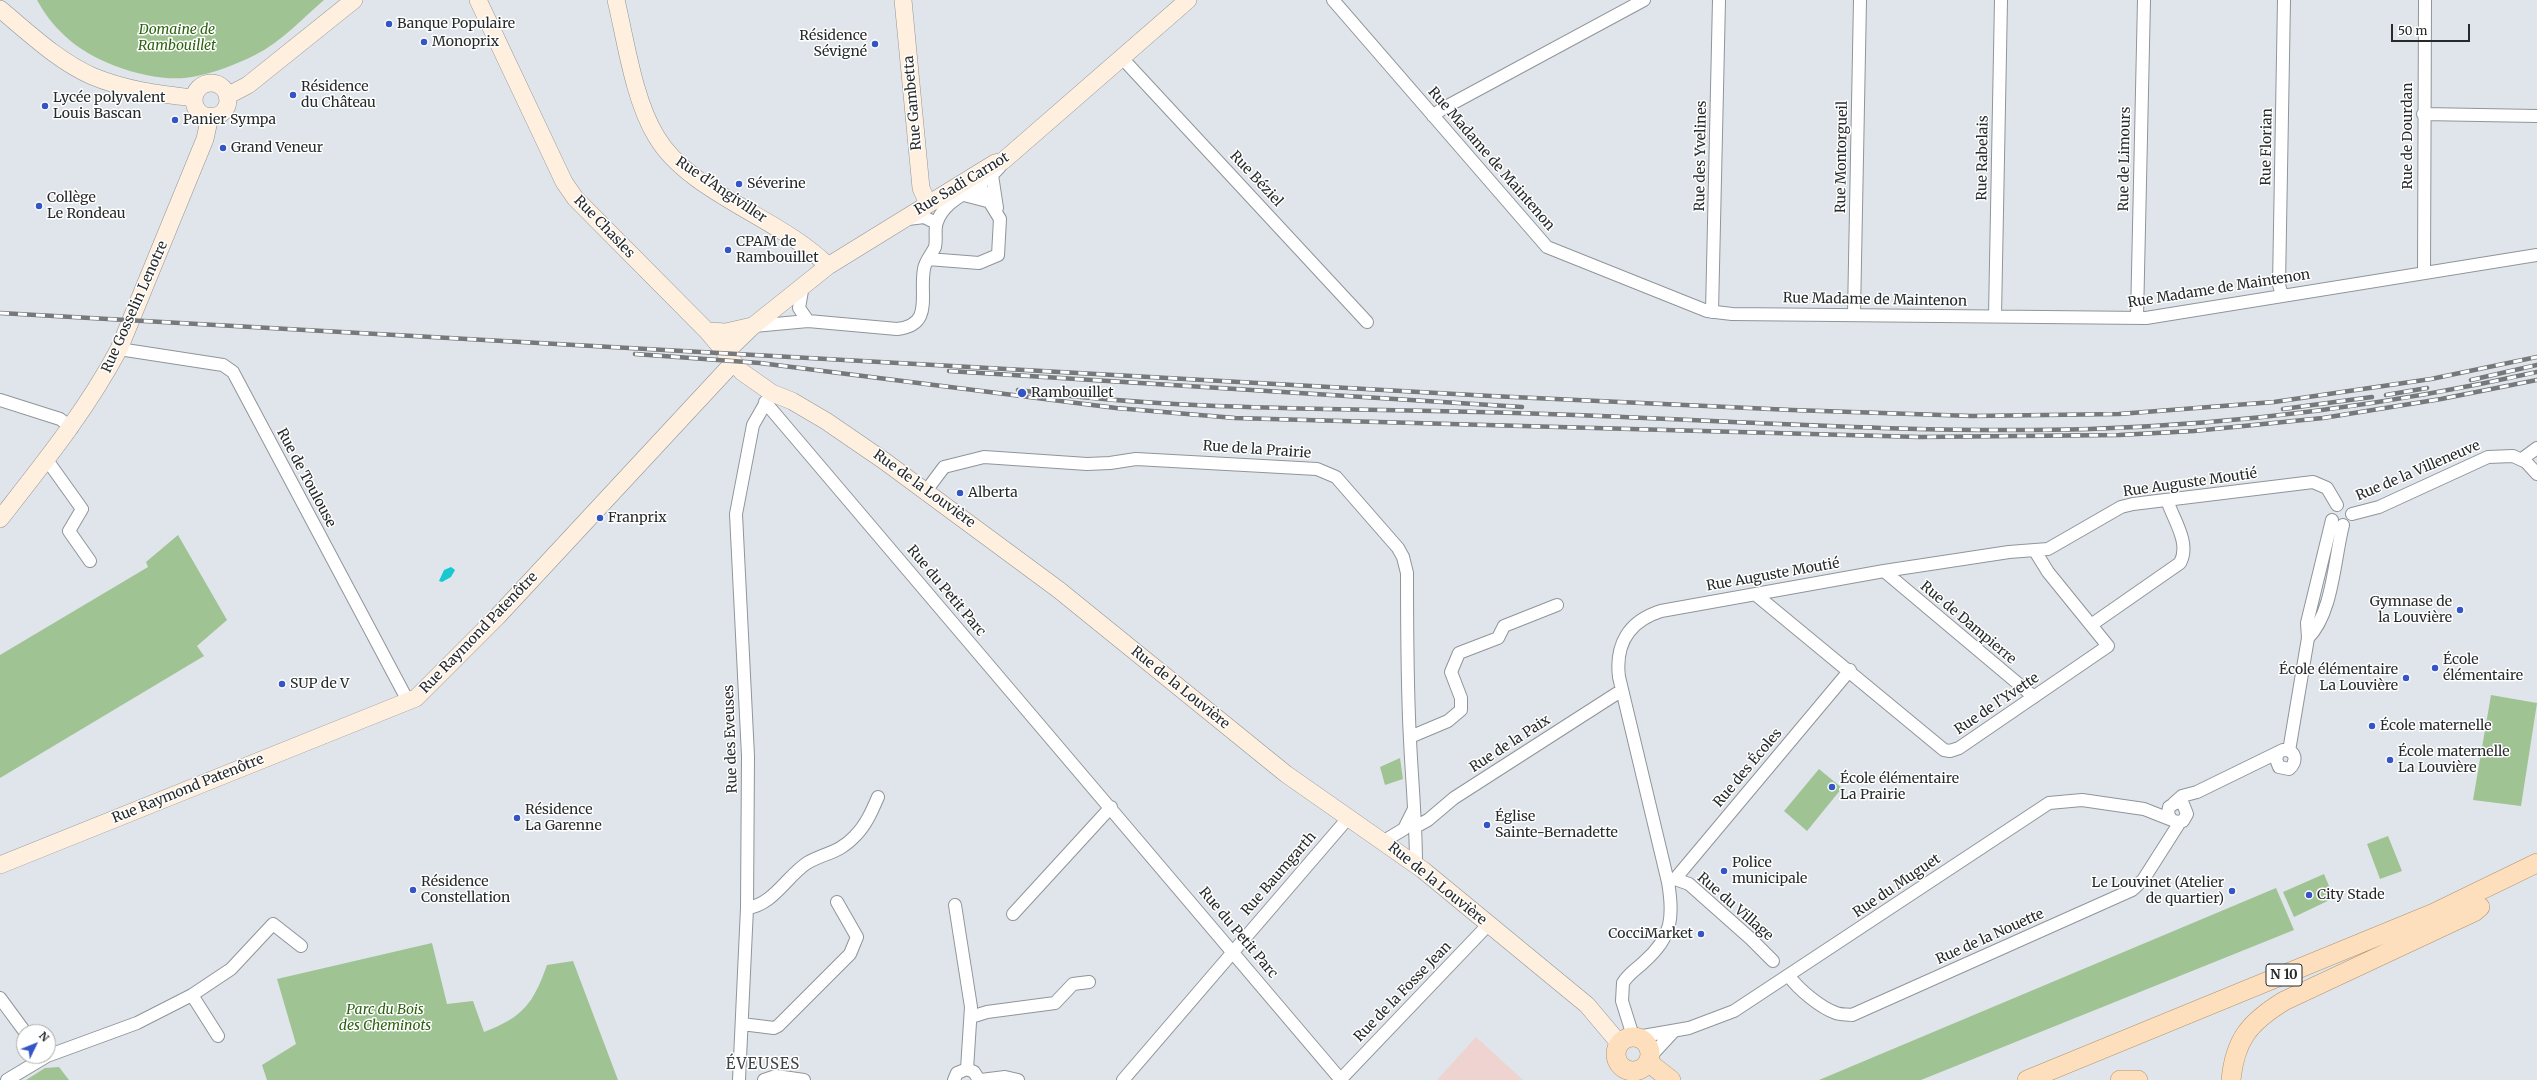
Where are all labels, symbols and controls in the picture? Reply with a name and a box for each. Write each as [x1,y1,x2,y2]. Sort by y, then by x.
place label: Banque Populaire [397,16,515,32]
scale bar [2393,16,2472,42]
marker: Banque Populaire [384,19,394,29]
park label: Domaine de Rambouillet [138,22,216,54]
text: 50 m [2398,23,2427,38]
place label: Résidence Sévigné [799,28,867,60]
place label: Monoprix [432,34,499,50]
marker: Monoprix [419,37,429,47]
marker: Résidence Sévigné [870,39,880,49]
street label: Rue Gambetta [900,55,926,151]
place label: Résidence du Château [301,79,376,112]
street label: Rue de Dourdan [2400,83,2416,189]
street label: Rue Madame de Maintenon [1424,84,1558,234]
place label: Lycée polyvalent Louis Bascan [53,90,165,122]
marker: Résidence du Château [288,90,298,100]
street label: Rue des Yvelines [1692,100,1710,212]
marker: Lycée polyvalent Louis Bascan [40,101,50,111]
street label: Rue Montorgueil [1833,101,1851,213]
street label: Rue de Limours [2116,106,2134,212]
street label: Rue Florian [2258,108,2276,186]
place label: Panier Sympa [183,112,276,128]
marker: Panier Sympa [170,115,180,125]
street label: Rue Rabelais [1974,115,1992,201]
place label: Grand Veneur [231,140,323,156]
marker: Grand Veneur [218,143,228,153]
street label: Rue Béziel [1226,148,1286,210]
street label: Rue Sadi Carnot [912,149,1012,219]
street label: Rue d'Angiviller [672,153,770,227]
place label: Séverine [747,176,806,192]
marker: Séverine [734,179,744,189]
place label: Collège Le Rondeau [47,190,126,222]
street label: Rue Chasles [570,192,638,262]
marker: Collège Le Rondeau [34,201,44,211]
place label: CPAM de Rambouillet [736,234,819,266]
street label: Rue Gosselin Lenotre [98,239,172,375]
marker: CPAM de Rambouillet [723,245,733,255]
street label: Rue Madame de Maintenon [2127,266,2311,312]
street label: Rue Madame de Maintenon [1783,290,1967,310]
place label: Rambouillet [1031,385,1114,401]
marker: Rambouillet [1016,387,1028,399]
street label: Rue de Toulouse [273,426,339,530]
street label: Rue de la Villeneuve [2353,437,2483,505]
street label: Rue de la Prairie [1202,438,1312,462]
street label: Rue de la Louvière [870,446,978,532]
street label: Rue Auguste Moutié [2122,465,2258,501]
place label: Alberta [968,485,1018,501]
marker: Alberta [955,488,965,498]
place label: Franprix [608,510,667,526]
marker: Franprix [595,513,605,523]
street label: Rue du Petit Parc [903,542,989,640]
street label: Rue Auguste Moutié [1705,555,1841,595]
street label: Rue Raymond Patenôtre [417,569,541,697]
street label: Rue de Dampierre [1917,578,2019,668]
place label: Gymnase de la Louvière [2370,594,2452,626]
marker: Gymnase de la Louvière [2455,605,2465,615]
street label: Rue de la Louvière [1127,643,1233,733]
place label: École élémentaire [2443,652,2523,684]
place label: École élémentaire La Louvière [2279,662,2398,694]
marker: École élémentaire [2430,663,2440,673]
street label: Rue de l'Yvette [1952,670,2042,738]
marker: École élémentaire La Louvière [2401,673,2411,683]
place label: SUP de V [290,676,349,692]
marker: SUP de V [277,679,287,689]
street label: Rue des Eveuses [721,684,741,794]
street label: Rue de la Paix [1467,712,1553,776]
place label: École maternelle [2380,718,2492,734]
marker: École maternelle [2367,721,2377,731]
street label: Rue des Écoles [1710,725,1786,811]
place label: École maternelle La Louvière [2398,744,2510,776]
street label: Rue Raymond Patenôtre [110,751,266,827]
marker: École maternelle La Louvière [2385,755,2395,765]
place label: École élémentaire La Prairie [1840,771,1959,804]
marker: École élémentaire La Prairie [1827,782,1837,792]
place label: Résidence La Garenne [525,802,602,834]
place label: Église Sainte-Bernadette [1495,809,1618,842]
marker: Résidence La Garenne [512,813,522,823]
marker: Église Sainte-Bernadette [1482,820,1492,830]
street label: Rue Baumgarth [1238,829,1320,919]
street label: Rue de la Louvière [1384,839,1490,929]
street label: Rue du Muguet [1850,851,1944,921]
place label: Police municipale [1732,855,1807,888]
marker: Police municipale [1719,866,1729,876]
street label: Rue du Village [1694,870,1776,944]
place label: Résidence Constellation [421,874,510,906]
place label: Le Louvinet (Atelier de quartier) [2092,875,2224,908]
street label: Rue du Petit Parc [1195,884,1281,982]
marker: Résidence Constellation [408,885,418,895]
marker: Le Louvinet (Atelier de quartier) [2227,886,2237,896]
place label: City Stade [2317,887,2385,903]
marker: City Stade [2304,890,2314,900]
street label: Rue de la Nouette [1933,906,2047,968]
place label: CocciMarket [1608,926,1693,942]
marker: CocciMarket [1696,929,1706,939]
street label: Rue de la Fosse Jean [1351,938,1455,1046]
road number: N 10 [2266,964,2302,986]
park label: Parc du Bois des Cheminots [339,1002,431,1034]
north arrow [16,1024,56,1064]
text: N [36,1029,52,1044]
district label: ÉVEUSES [726,1056,800,1074]

